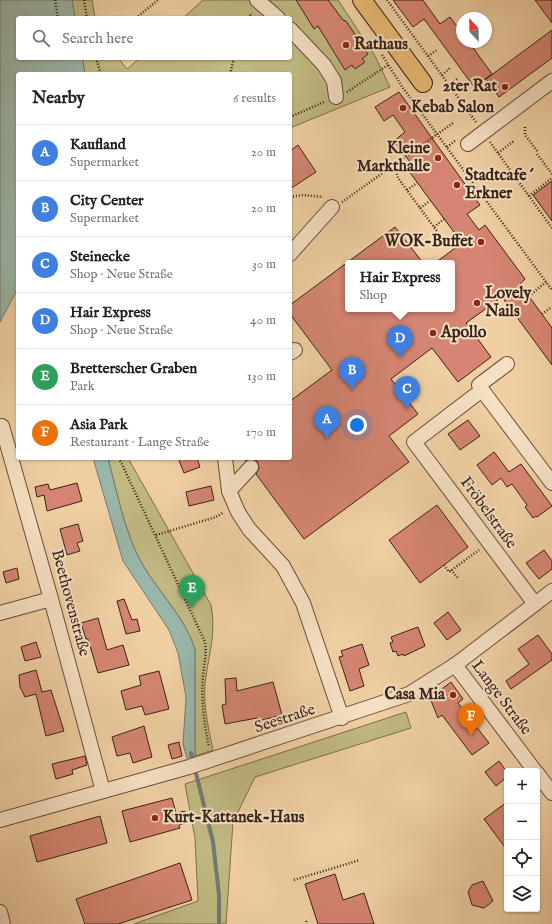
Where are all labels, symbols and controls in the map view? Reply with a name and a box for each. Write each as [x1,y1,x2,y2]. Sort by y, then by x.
north arrow [456,12,492,48]
search box [16,16,292,60]
icon: search [30,27,52,49]
text: Search here [62,29,133,48]
place label: Rathaus [354,35,408,55]
marker: Rathaus [341,40,351,50]
place label: 2ter Rat [443,77,498,97]
marker: 2ter Rat [500,82,510,92]
text: Nearby [32,88,85,109]
text: 6 results [233,90,276,107]
place label: Kebab Salon [411,98,494,118]
marker: Kebab Salon [398,103,408,113]
text: Kaufland [70,135,126,154]
place label: Kleine Markthalle [357,139,431,177]
text: A [41,144,49,161]
text: 20 m [251,144,276,161]
marker: Kleine Markthalle [433,153,443,163]
text: Supermarket [70,154,139,171]
place label: Stadtcafe´ Erkner [465,166,535,204]
marker: Stadtcafe´ Erkner [452,180,462,190]
text: City Center [70,191,144,210]
text: B [41,200,49,217]
text: 20 m [251,200,276,217]
text: Supermarket [70,210,139,227]
place label: WOK-Buffet [384,232,474,252]
marker: WOK-Buffet [476,237,486,247]
text: Steinecke [70,247,130,266]
text: C [40,256,50,273]
text: 30 m [252,256,276,273]
popup [345,260,455,312]
text: Shop · Neue Straße [70,266,173,283]
text: Hair Express [360,268,440,287]
place label: Lovely Nails [484,284,533,322]
text: Shop [360,287,387,304]
marker: Lovely Nails [472,298,482,308]
text: Hair Express [70,303,151,322]
text: D [40,312,50,329]
text: 40 m [250,312,276,329]
text: Shop · Neue Straße [70,322,173,339]
place label: Apollo [440,323,487,343]
pin: D [387,325,413,358]
marker: Apollo [428,328,438,338]
pin: B [339,357,365,390]
text: Bretterscher Graben [70,359,197,378]
text: E [40,368,50,385]
text: 130 m [247,368,276,385]
pin: C [394,376,420,409]
text: Park [70,378,95,395]
pin: A [314,406,340,439]
text: Asia Park [70,415,128,434]
your location [347,415,367,435]
text: F [41,424,49,441]
text: 170 m [246,424,276,441]
text: Restaurant · Lange Straße [70,434,209,451]
street label: Fröbelstraße [455,473,521,553]
street label: Beethovenstraße [46,547,94,659]
pin: E [179,575,205,608]
street label: Lange Straße [466,657,536,739]
place label: Casa Mia [384,685,446,705]
marker: Casa Mia [448,690,458,700]
street label: Seestraße [252,700,318,738]
pin: F [458,703,484,736]
map controls [504,768,540,912]
button: + [504,768,540,804]
button: − [504,804,540,840]
place label: Kurt-Kattanek-Haus [163,808,305,828]
marker: Kurt-Kattanek-Haus [150,813,160,823]
button: locate [504,840,540,876]
button: layers [504,876,540,912]

